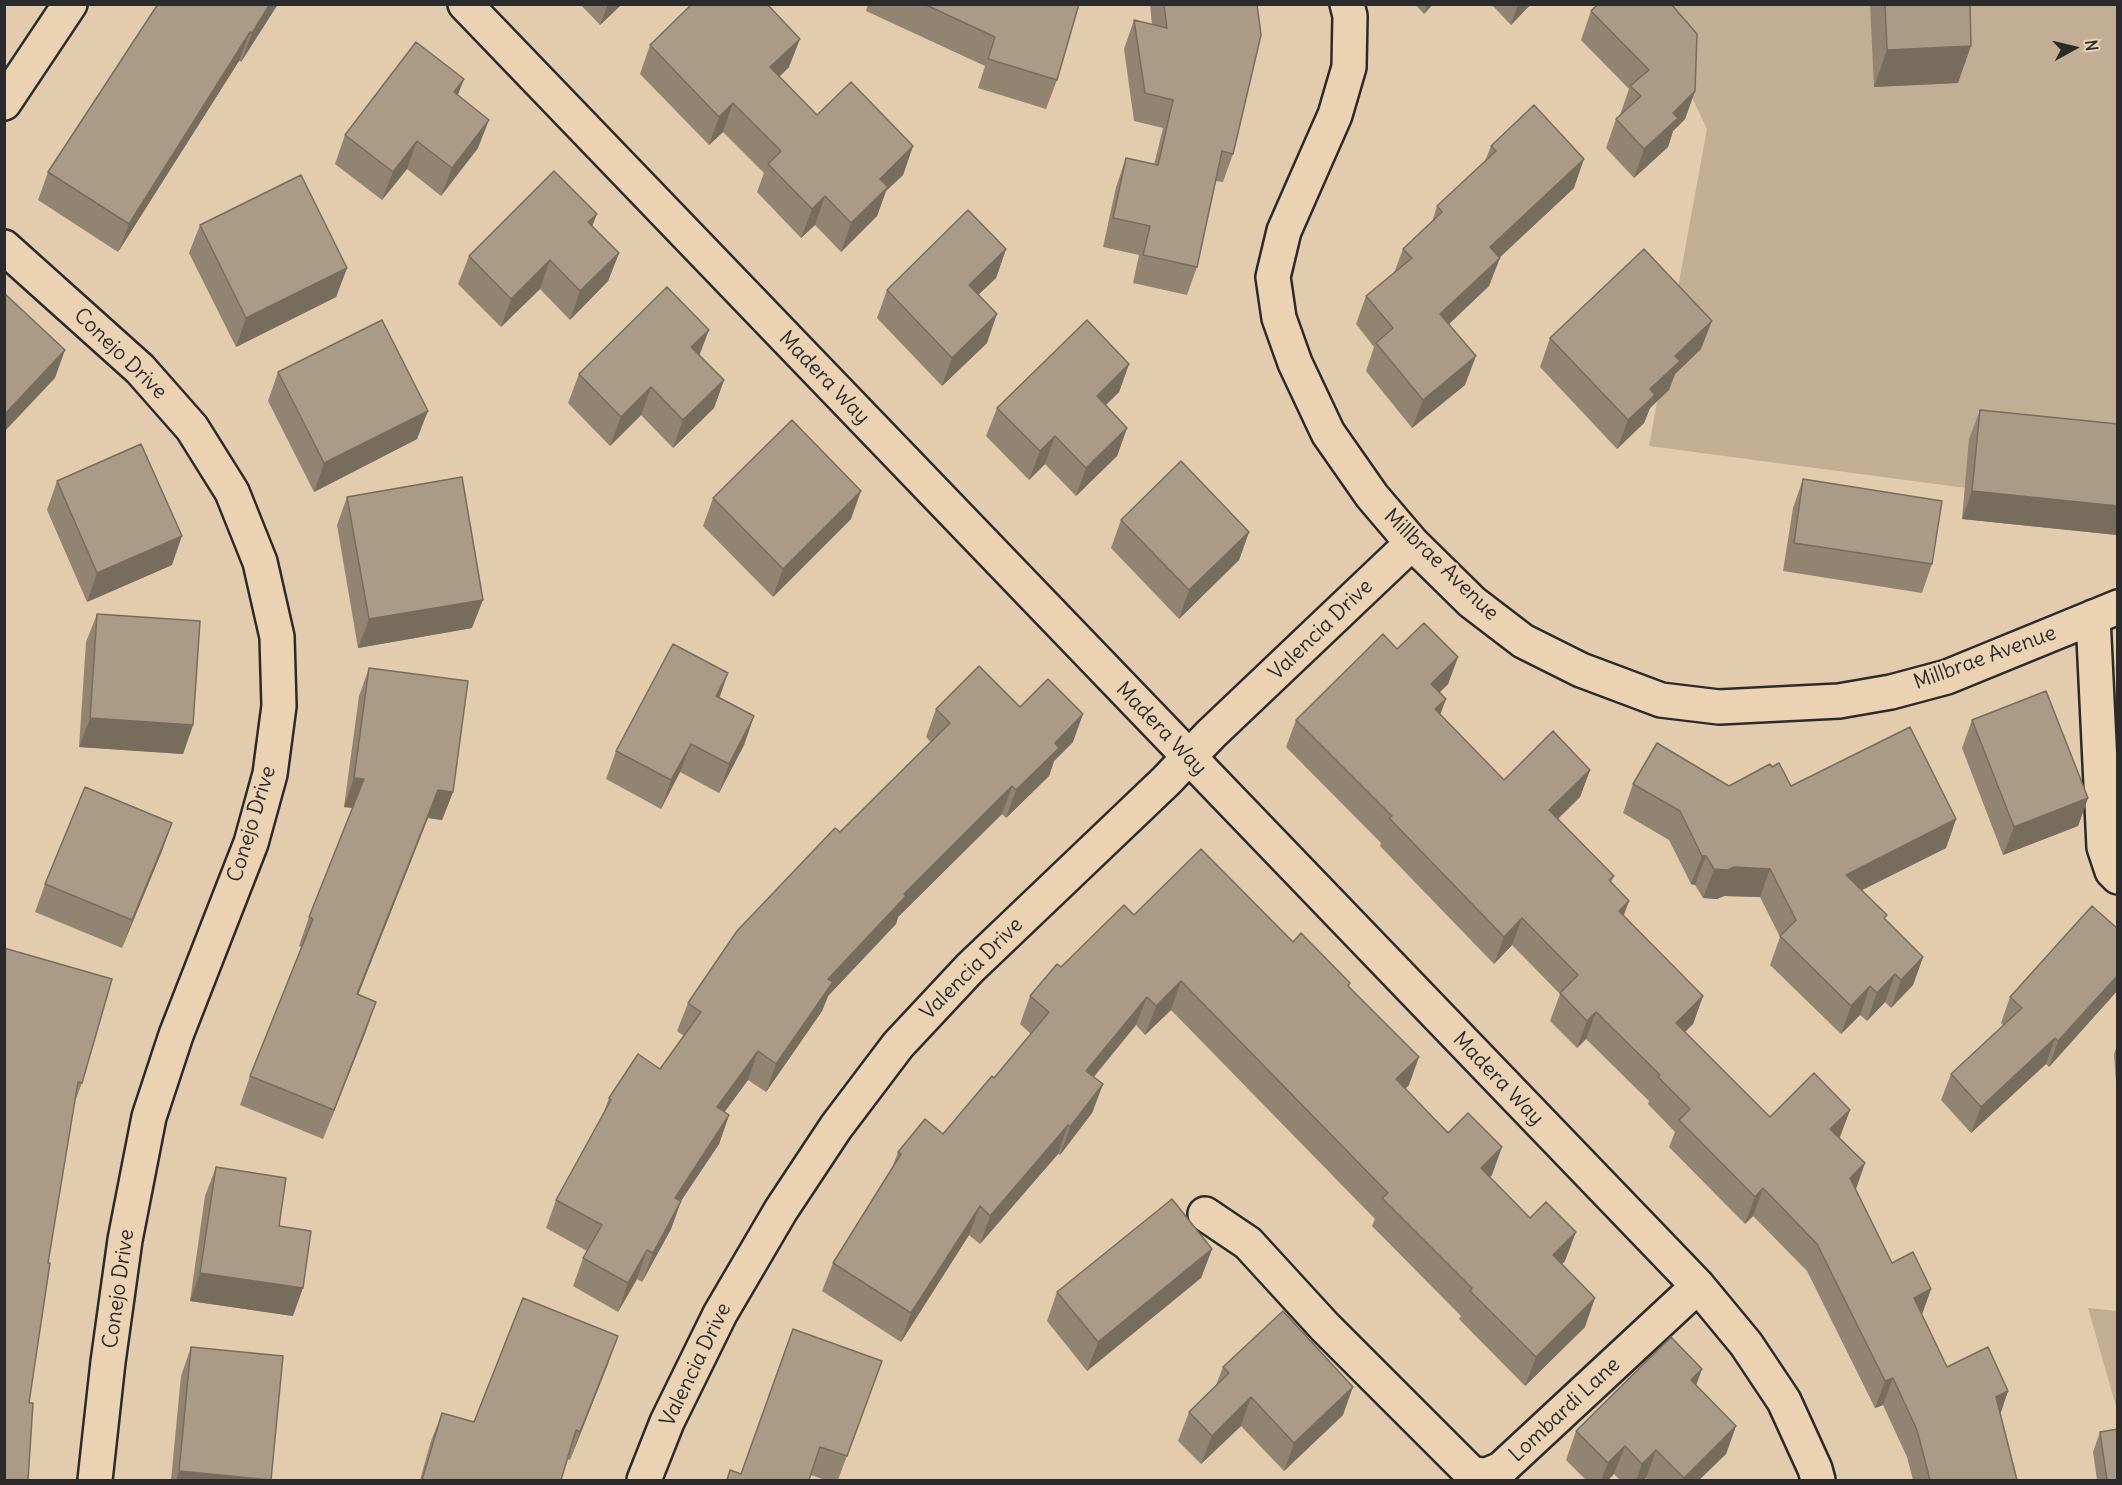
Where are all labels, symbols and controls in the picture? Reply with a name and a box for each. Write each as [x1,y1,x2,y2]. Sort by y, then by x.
north arrow [2044,18,2104,78]
text: N [2081,39,2102,52]
street label: Conejo Drive [68,303,172,405]
street label: Madera Way [773,326,875,430]
street label: Millbrae Avenue [1378,504,1504,626]
street label: Valencia Drive [1264,574,1378,686]
street label: Millbrae Avenue [1910,621,2060,695]
street label: Madera Way [1110,677,1212,781]
street label: Conejo Drive [222,763,282,885]
street label: Valencia Drive [916,913,1028,1025]
street label: Madera Way [1447,1027,1549,1131]
street label: Conejo Drive [98,1228,140,1350]
street label: Valencia Drive [655,1299,737,1431]
street label: Lombardi Lane [1504,1352,1626,1468]

